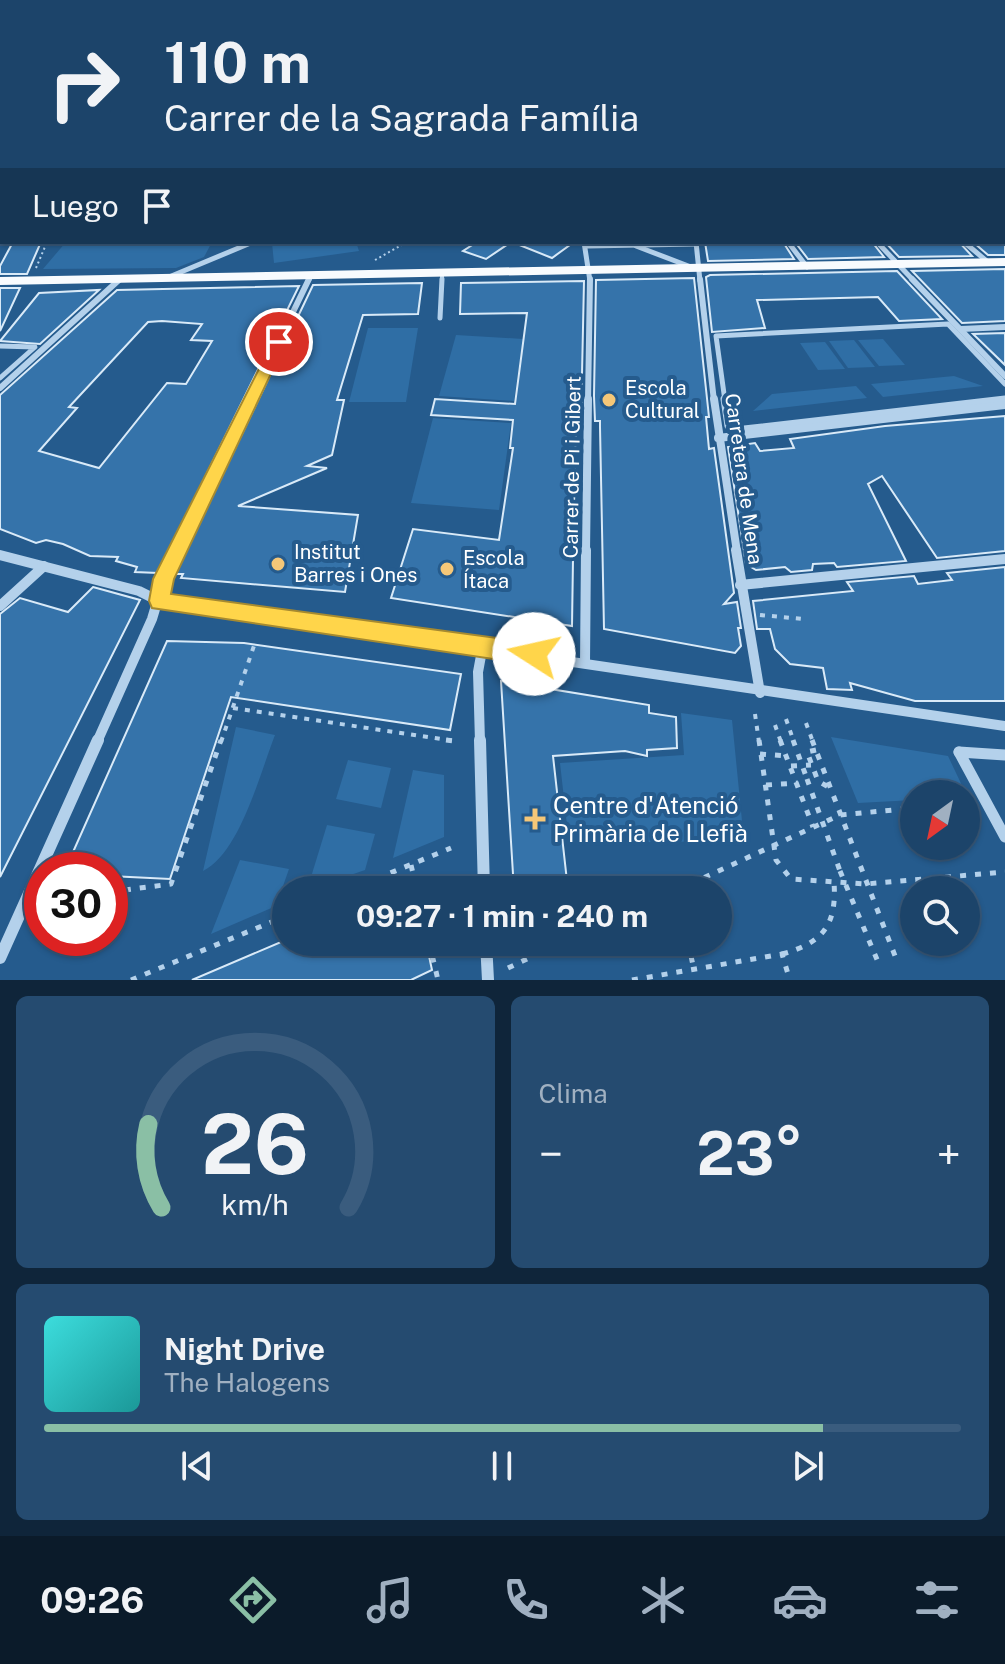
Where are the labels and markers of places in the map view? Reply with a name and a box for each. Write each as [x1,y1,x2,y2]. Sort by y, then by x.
pin [245,308,313,376]
place label: Escola Cultural [625,376,700,423]
marker: Escola Cultural [600,391,618,409]
place label: Institut Barres i Ones [294,540,417,587]
place label: Escola Ítaca [463,546,524,593]
marker: Institut Barres i Ones [269,555,287,573]
marker: Escola Ítaca [438,560,456,578]
place label: Centre d'Atenció Primària de Llefià [553,791,748,847]
marker: Centre d'Atenció Primària de Llefià [524,808,546,830]

